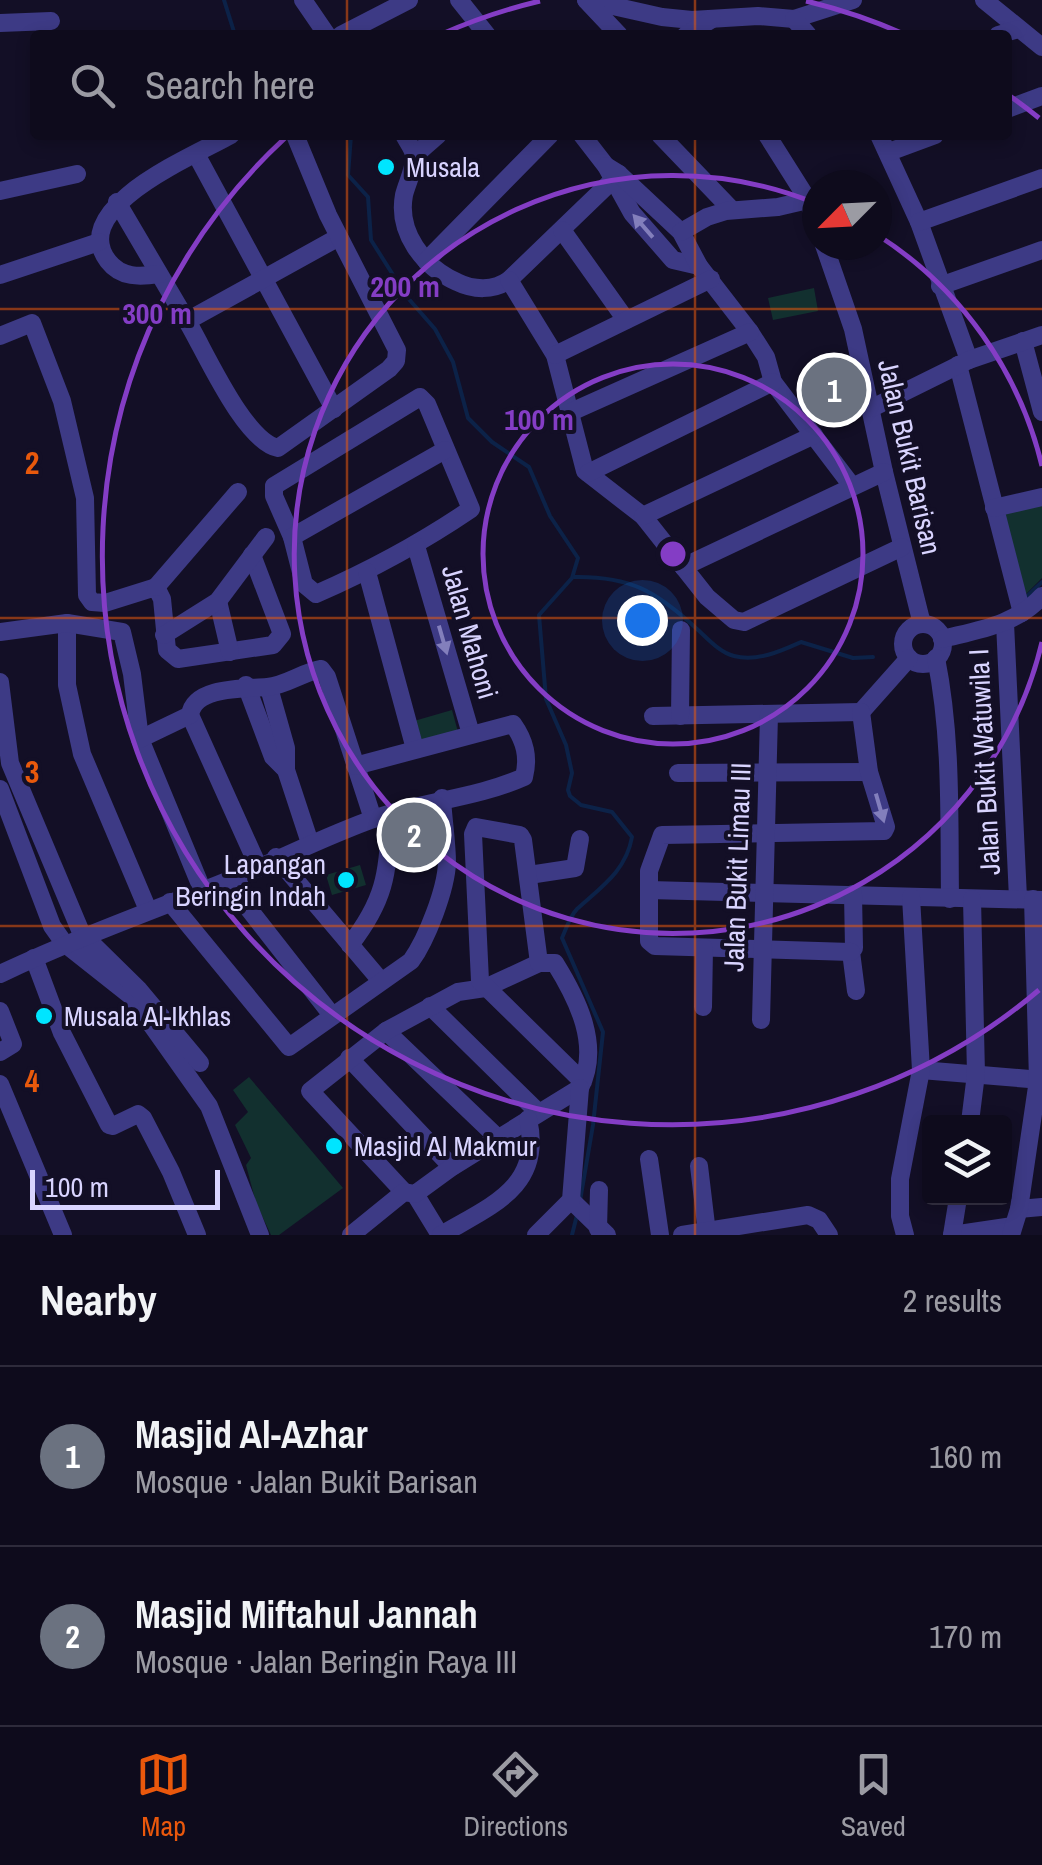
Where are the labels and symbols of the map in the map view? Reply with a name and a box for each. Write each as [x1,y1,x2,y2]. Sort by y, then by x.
place label: Musala [406,148,480,186]
marker: Musala [375,156,397,178]
north arrow [802,170,892,260]
one-way arrow [633,214,655,239]
text: 200 m [370,266,440,306]
text: 300 m [122,293,192,333]
pin: 1 [802,352,866,428]
street label: Jalan Bukit Barisan [869,356,951,558]
text: 100 m [504,399,574,439]
text: 2 [25,441,39,484]
centre of rings [655,536,691,572]
street label: Jalan Mahoni [433,561,507,703]
your location [617,595,668,646]
one-way arrow [436,625,451,655]
street label: Jalan Bukit Watuwila I [959,648,1009,876]
text: 3 [25,750,39,793]
street label: Jalan Bukit Limau III [714,762,760,972]
one-way arrow [873,793,888,823]
pin: 2 [382,798,446,872]
place label: Lapangan Beringin Indah [175,845,326,915]
marker: Lapangan Beringin Indah [335,869,357,891]
place label: Musala Al-Ikhlas [64,997,231,1035]
marker: Musala Al-Ikhlas [33,1005,55,1027]
text: 4 [25,1059,40,1102]
place label: Masjid Al Makmur [354,1127,537,1165]
marker: Masjid Al Makmur [323,1135,345,1157]
scale bar [30,1165,220,1210]

